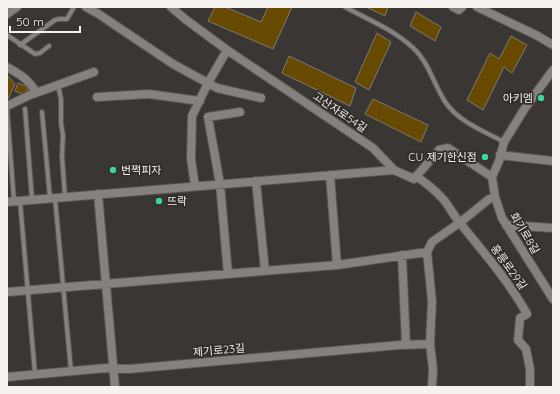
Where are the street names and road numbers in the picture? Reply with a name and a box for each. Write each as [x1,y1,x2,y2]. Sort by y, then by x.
street label: 고산자로54길 [310,89,370,135]
street label: 회기로8길 [507,209,543,257]
street label: 홍릉로29길 [488,242,530,292]
street label: 제기로23길 [192,341,246,359]

